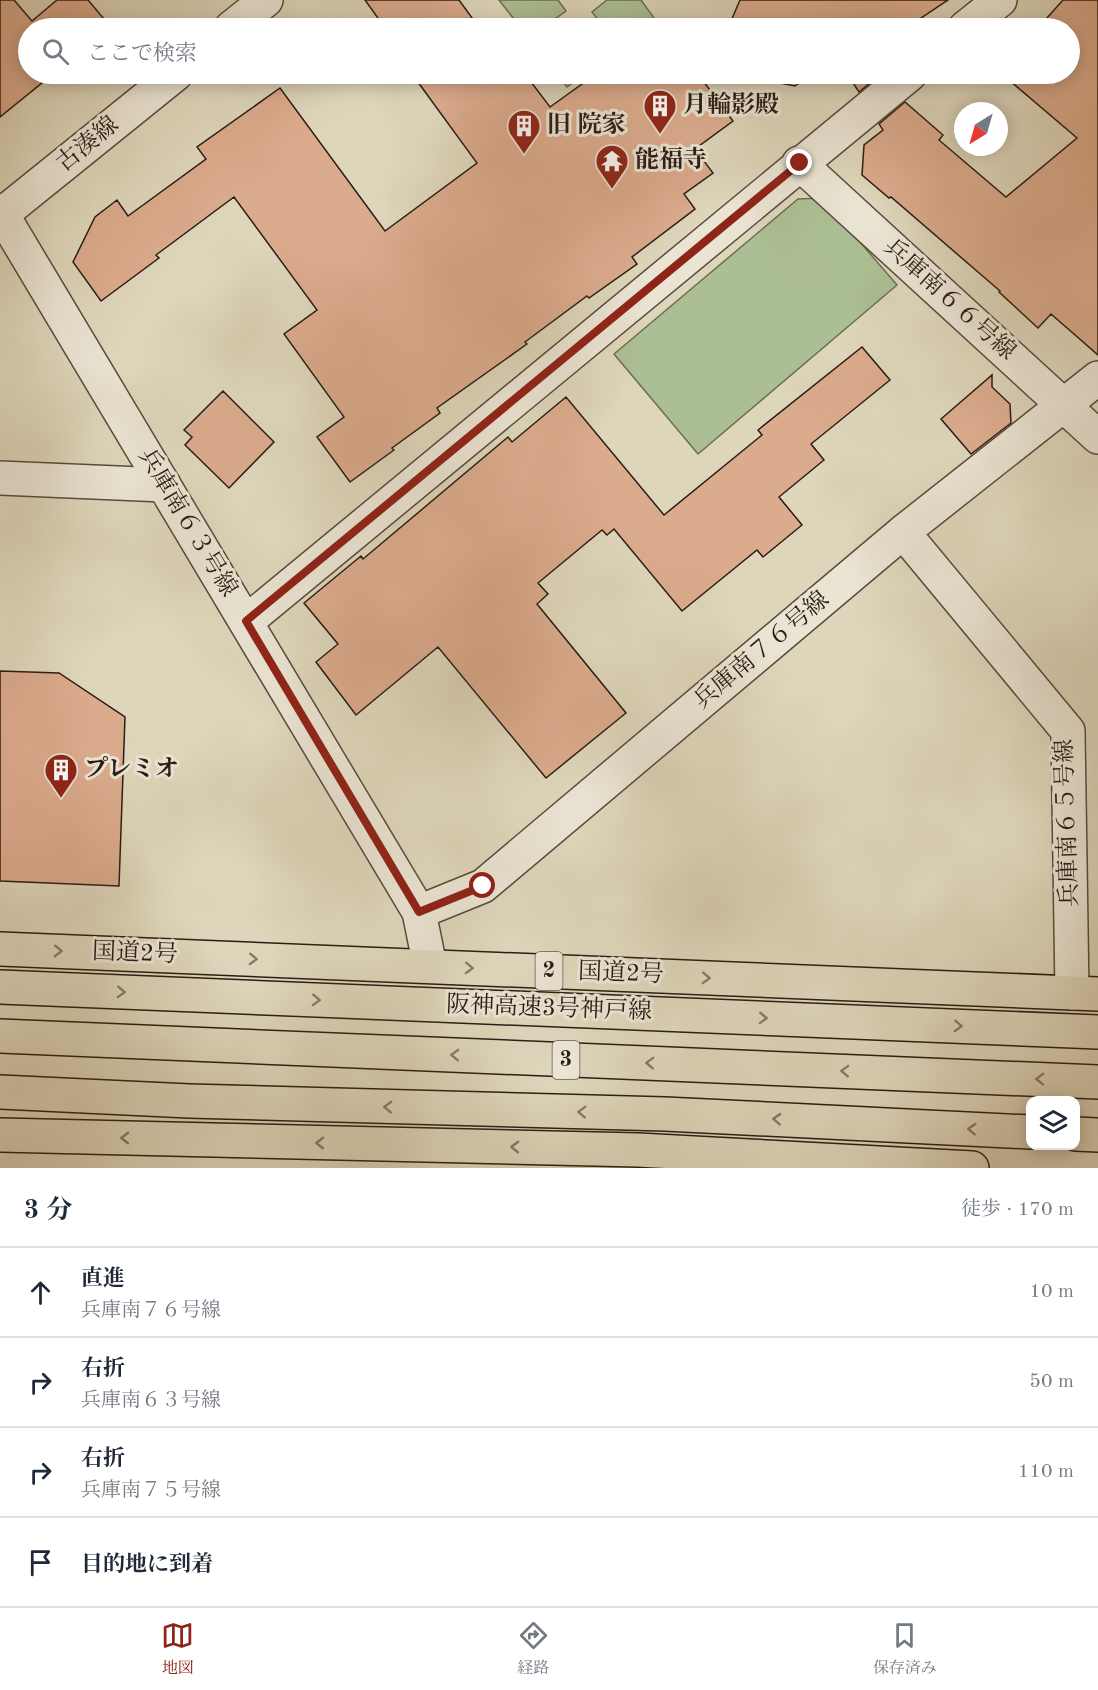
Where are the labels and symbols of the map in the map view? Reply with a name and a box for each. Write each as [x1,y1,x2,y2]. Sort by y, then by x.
building icon: 月輪影殿 [642,88,678,135]
place label: 月輪影殿 [683,91,779,118]
north arrow [954,102,1008,156]
building icon: 旧 院家 [506,108,542,155]
street label: 古湊線 [51,111,124,177]
place label: 旧 院家 [547,111,626,138]
temple icon: 能福寺 [594,143,630,190]
place label: 能福寺 [635,146,707,173]
route end [786,149,812,175]
street label: 兵庫南６６号線 [879,233,1021,365]
street label: 兵庫南６３号線 [133,443,243,601]
street label: 兵庫南７６号線 [688,586,834,714]
street label: 兵庫南６５号線 [1050,739,1083,907]
building icon: プレミオ [43,752,79,799]
place label: プレミオ [84,756,179,782]
route start [469,872,495,898]
street label: 国道2号 [92,938,178,967]
one-way arrow [54,945,63,958]
road number: 2 [536,952,562,990]
one-way arrow [249,953,258,965]
street label: 国道2号 [578,958,664,987]
one-way arrow [465,961,474,974]
one-way arrow [701,971,710,984]
one-way arrow [117,985,126,998]
street label: 阪神高速3号神戸線 [446,990,652,1025]
one-way arrow [312,993,321,1006]
one-way arrow [758,1012,767,1024]
one-way arrow [953,1020,962,1032]
road number: 3 [552,1041,580,1079]
one-way arrow [451,1049,460,1061]
one-way arrow [645,1057,654,1070]
one-way arrow [840,1065,849,1078]
one-way arrow [1035,1073,1044,1086]
one-way arrow [383,1100,392,1113]
one-way arrow [578,1106,587,1118]
one-way arrow [773,1113,782,1126]
one-way arrow [968,1122,977,1135]
one-way arrow [121,1132,130,1144]
one-way arrow [316,1137,325,1149]
one-way arrow [511,1141,520,1154]

